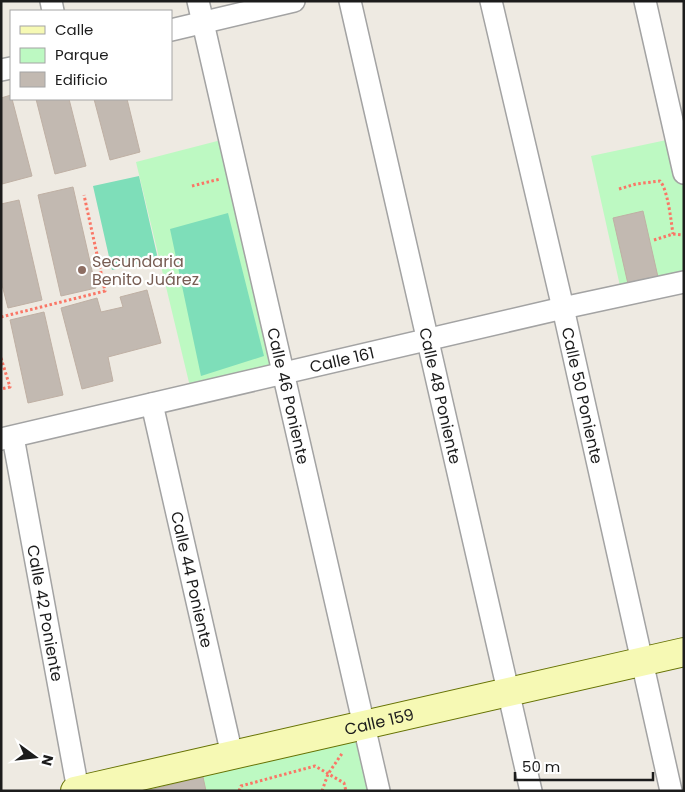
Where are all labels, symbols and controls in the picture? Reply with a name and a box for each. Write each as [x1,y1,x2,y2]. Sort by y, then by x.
legend [10,10,172,100]
text: Calle [55,19,93,40]
text: Parque [55,44,108,65]
text: Edificio [55,69,108,90]
place label: Secundaria Benito Juárez [92,250,199,291]
marker: Secundaria Benito Juárez [76,264,88,276]
street label: Calle 46 Poniente [262,325,315,466]
street label: Calle 48 Poniente [414,325,467,466]
street label: Calle 50 Poniente [556,325,609,466]
street label: Calle 161 [307,341,376,378]
street label: Calle 44 Poniente [165,509,219,650]
street label: Calle 42 Poniente [22,543,69,683]
street label: Calle 159 [342,703,416,741]
north arrow [10,732,60,782]
scale bar [515,750,652,782]
text: N [37,753,59,768]
text: 50 m [522,756,560,777]

